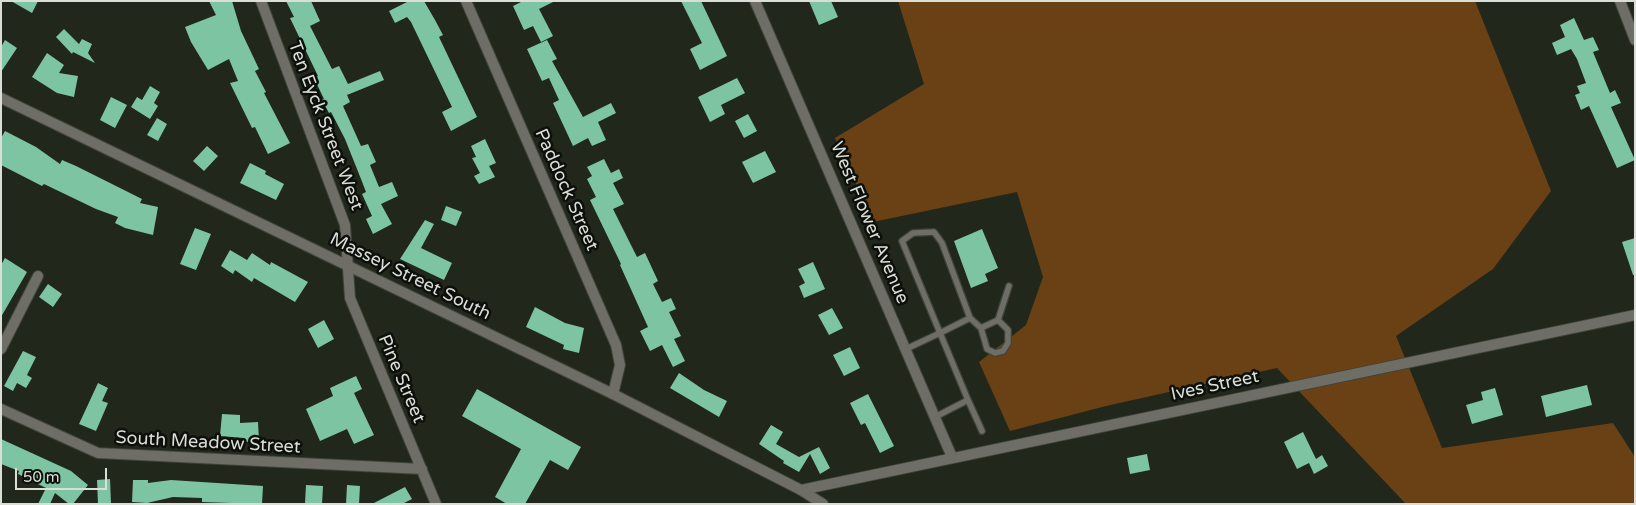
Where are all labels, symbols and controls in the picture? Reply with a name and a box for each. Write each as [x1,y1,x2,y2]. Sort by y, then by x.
street label: Ten Eyck Street West [283,38,367,214]
street label: Paddock Street [530,126,602,254]
street label: West Flower Avenue [825,139,913,307]
street label: Massey Street South [326,229,494,325]
street label: Pine Street [373,332,429,426]
street label: Ives Street [1169,366,1261,406]
street label: South Meadow Street [115,427,301,459]
scale bar [18,458,110,490]
text: 50 m [23,468,60,486]

